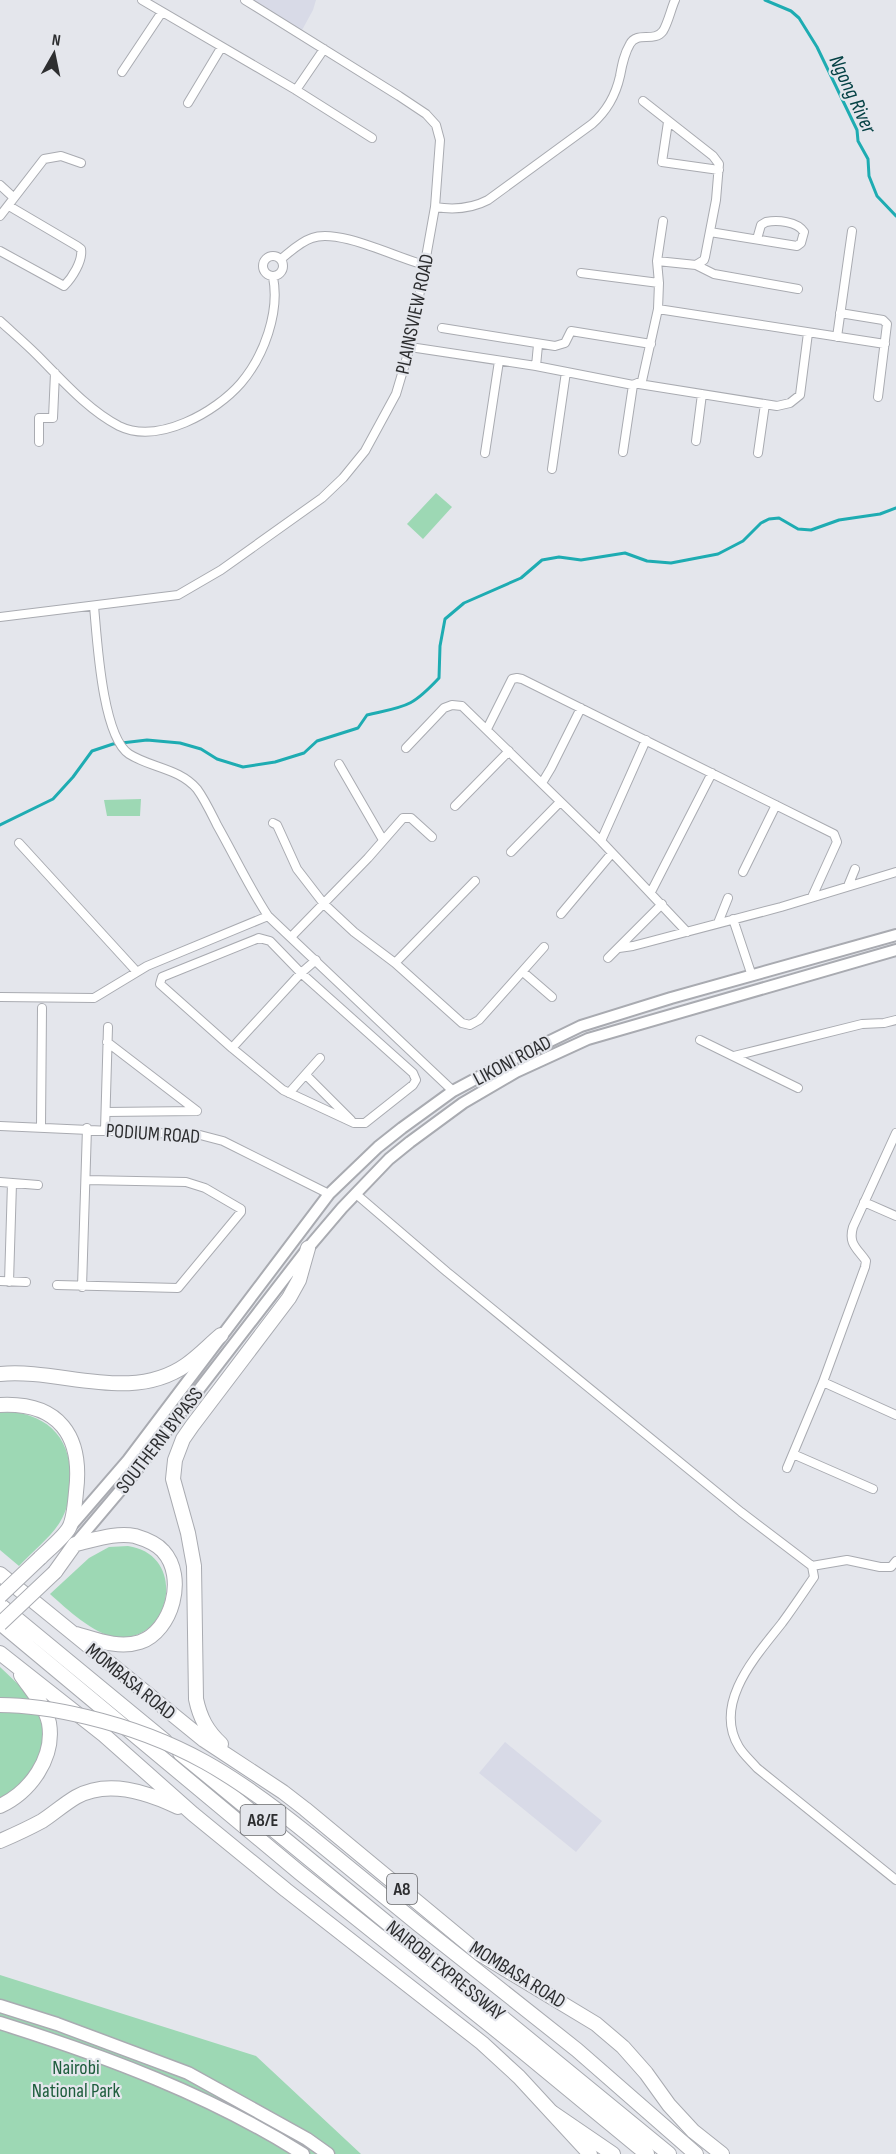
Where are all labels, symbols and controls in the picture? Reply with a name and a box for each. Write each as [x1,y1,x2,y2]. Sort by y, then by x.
north arrow [24,24,84,84]
text: N [50,31,62,51]
water label: Ngong River [824,51,882,138]
street label: PLAINSVIEW ROAD [391,252,439,376]
street label: LIKONI ROAD [469,1030,556,1091]
street label: PODIUM ROAD [105,1119,201,1149]
street label: SOUTHERN BYPASS [111,1383,209,1498]
street label: MOMBASA ROAD [81,1638,180,1725]
road number: A8/E [240,1805,286,1835]
road number: A8 [387,1874,417,1904]
street label: NAIROBI EXPRESSWAY [381,1916,510,2026]
street label: MOMBASA ROAD [465,1936,570,2014]
park label: Nairobi National Park [32,2056,121,2103]

